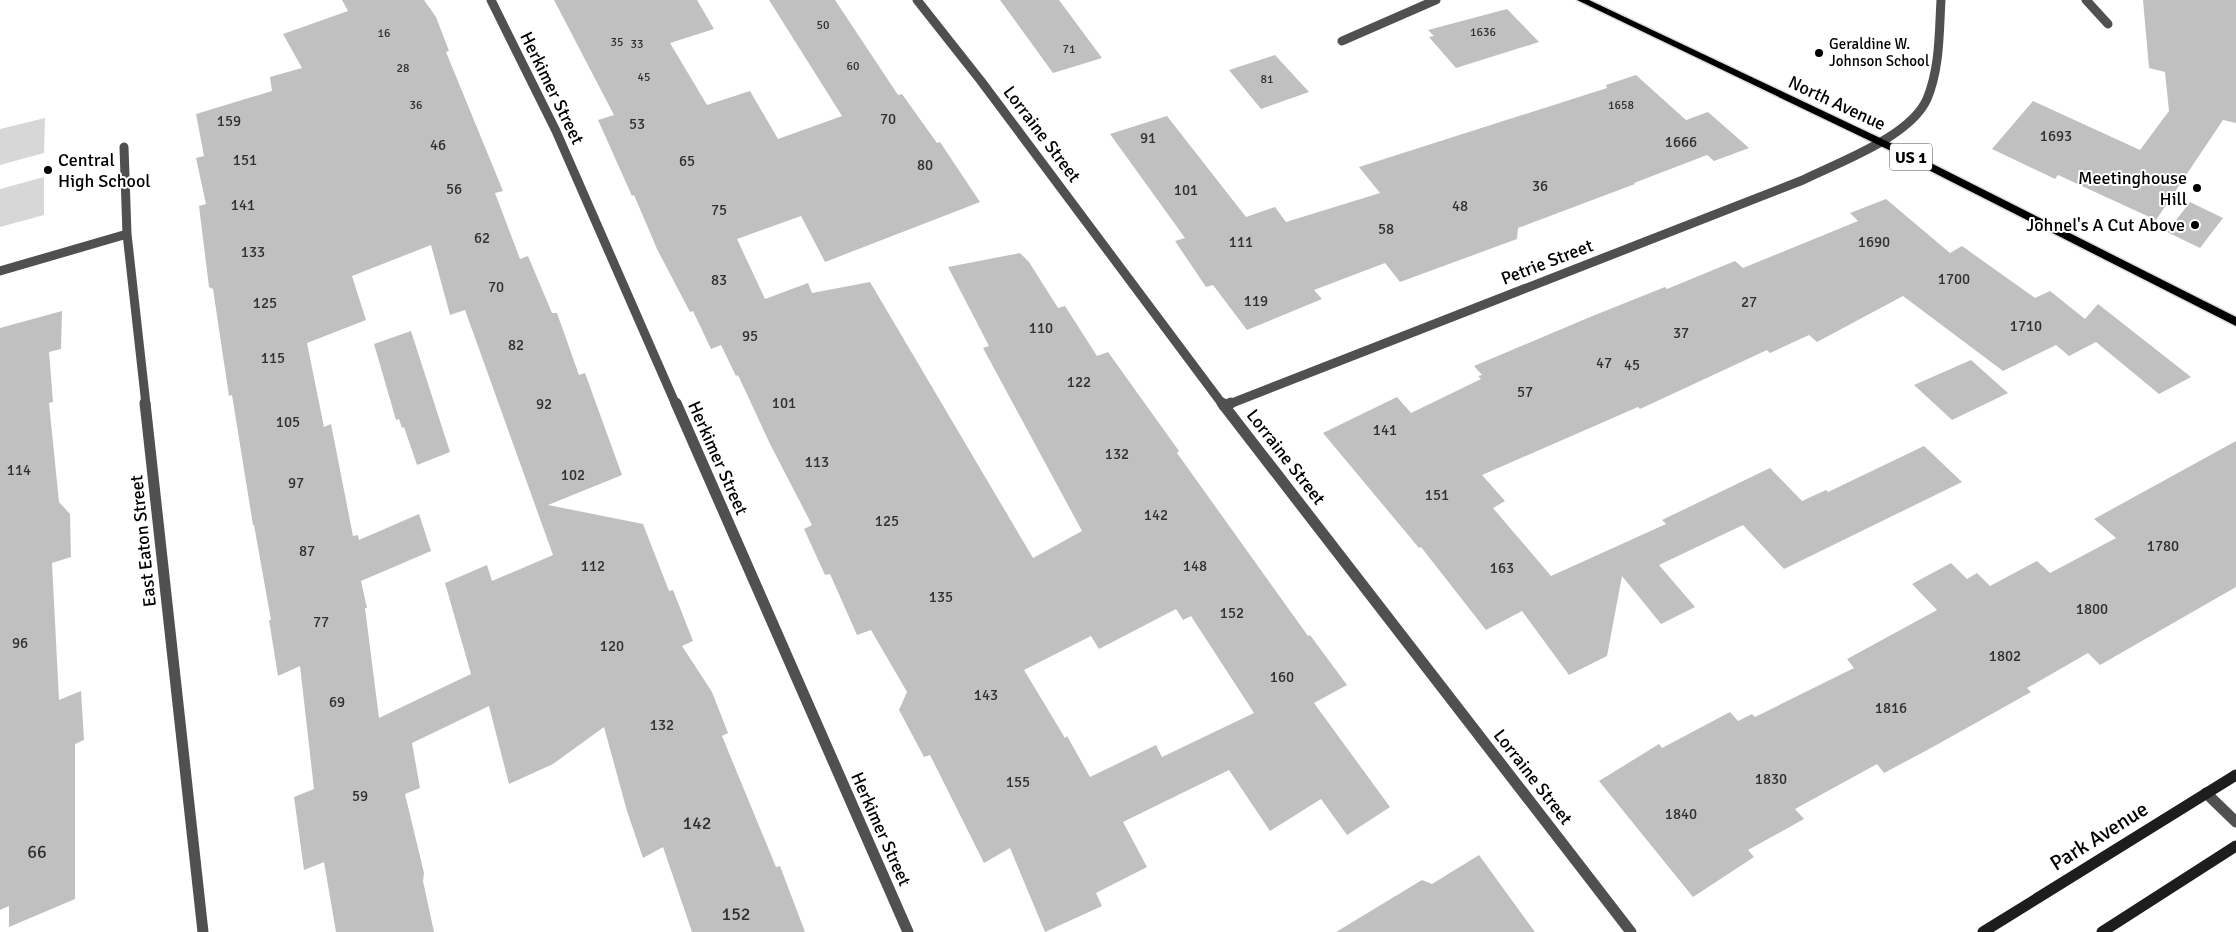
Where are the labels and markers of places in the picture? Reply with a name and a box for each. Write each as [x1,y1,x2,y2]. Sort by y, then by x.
place label: Geraldine W. Johnson School [1829,35,1929,70]
marker: Geraldine W. Johnson School [1813,47,1825,59]
place label: Central High School [58,149,151,192]
marker: Central High School [42,164,54,176]
place label: Meetinghouse Hill [2078,167,2187,210]
marker: Meetinghouse Hill [2191,182,2203,194]
place label: Johnel's A Cut Above [2026,214,2185,236]
marker: Johnel's A Cut Above [2189,219,2201,231]

